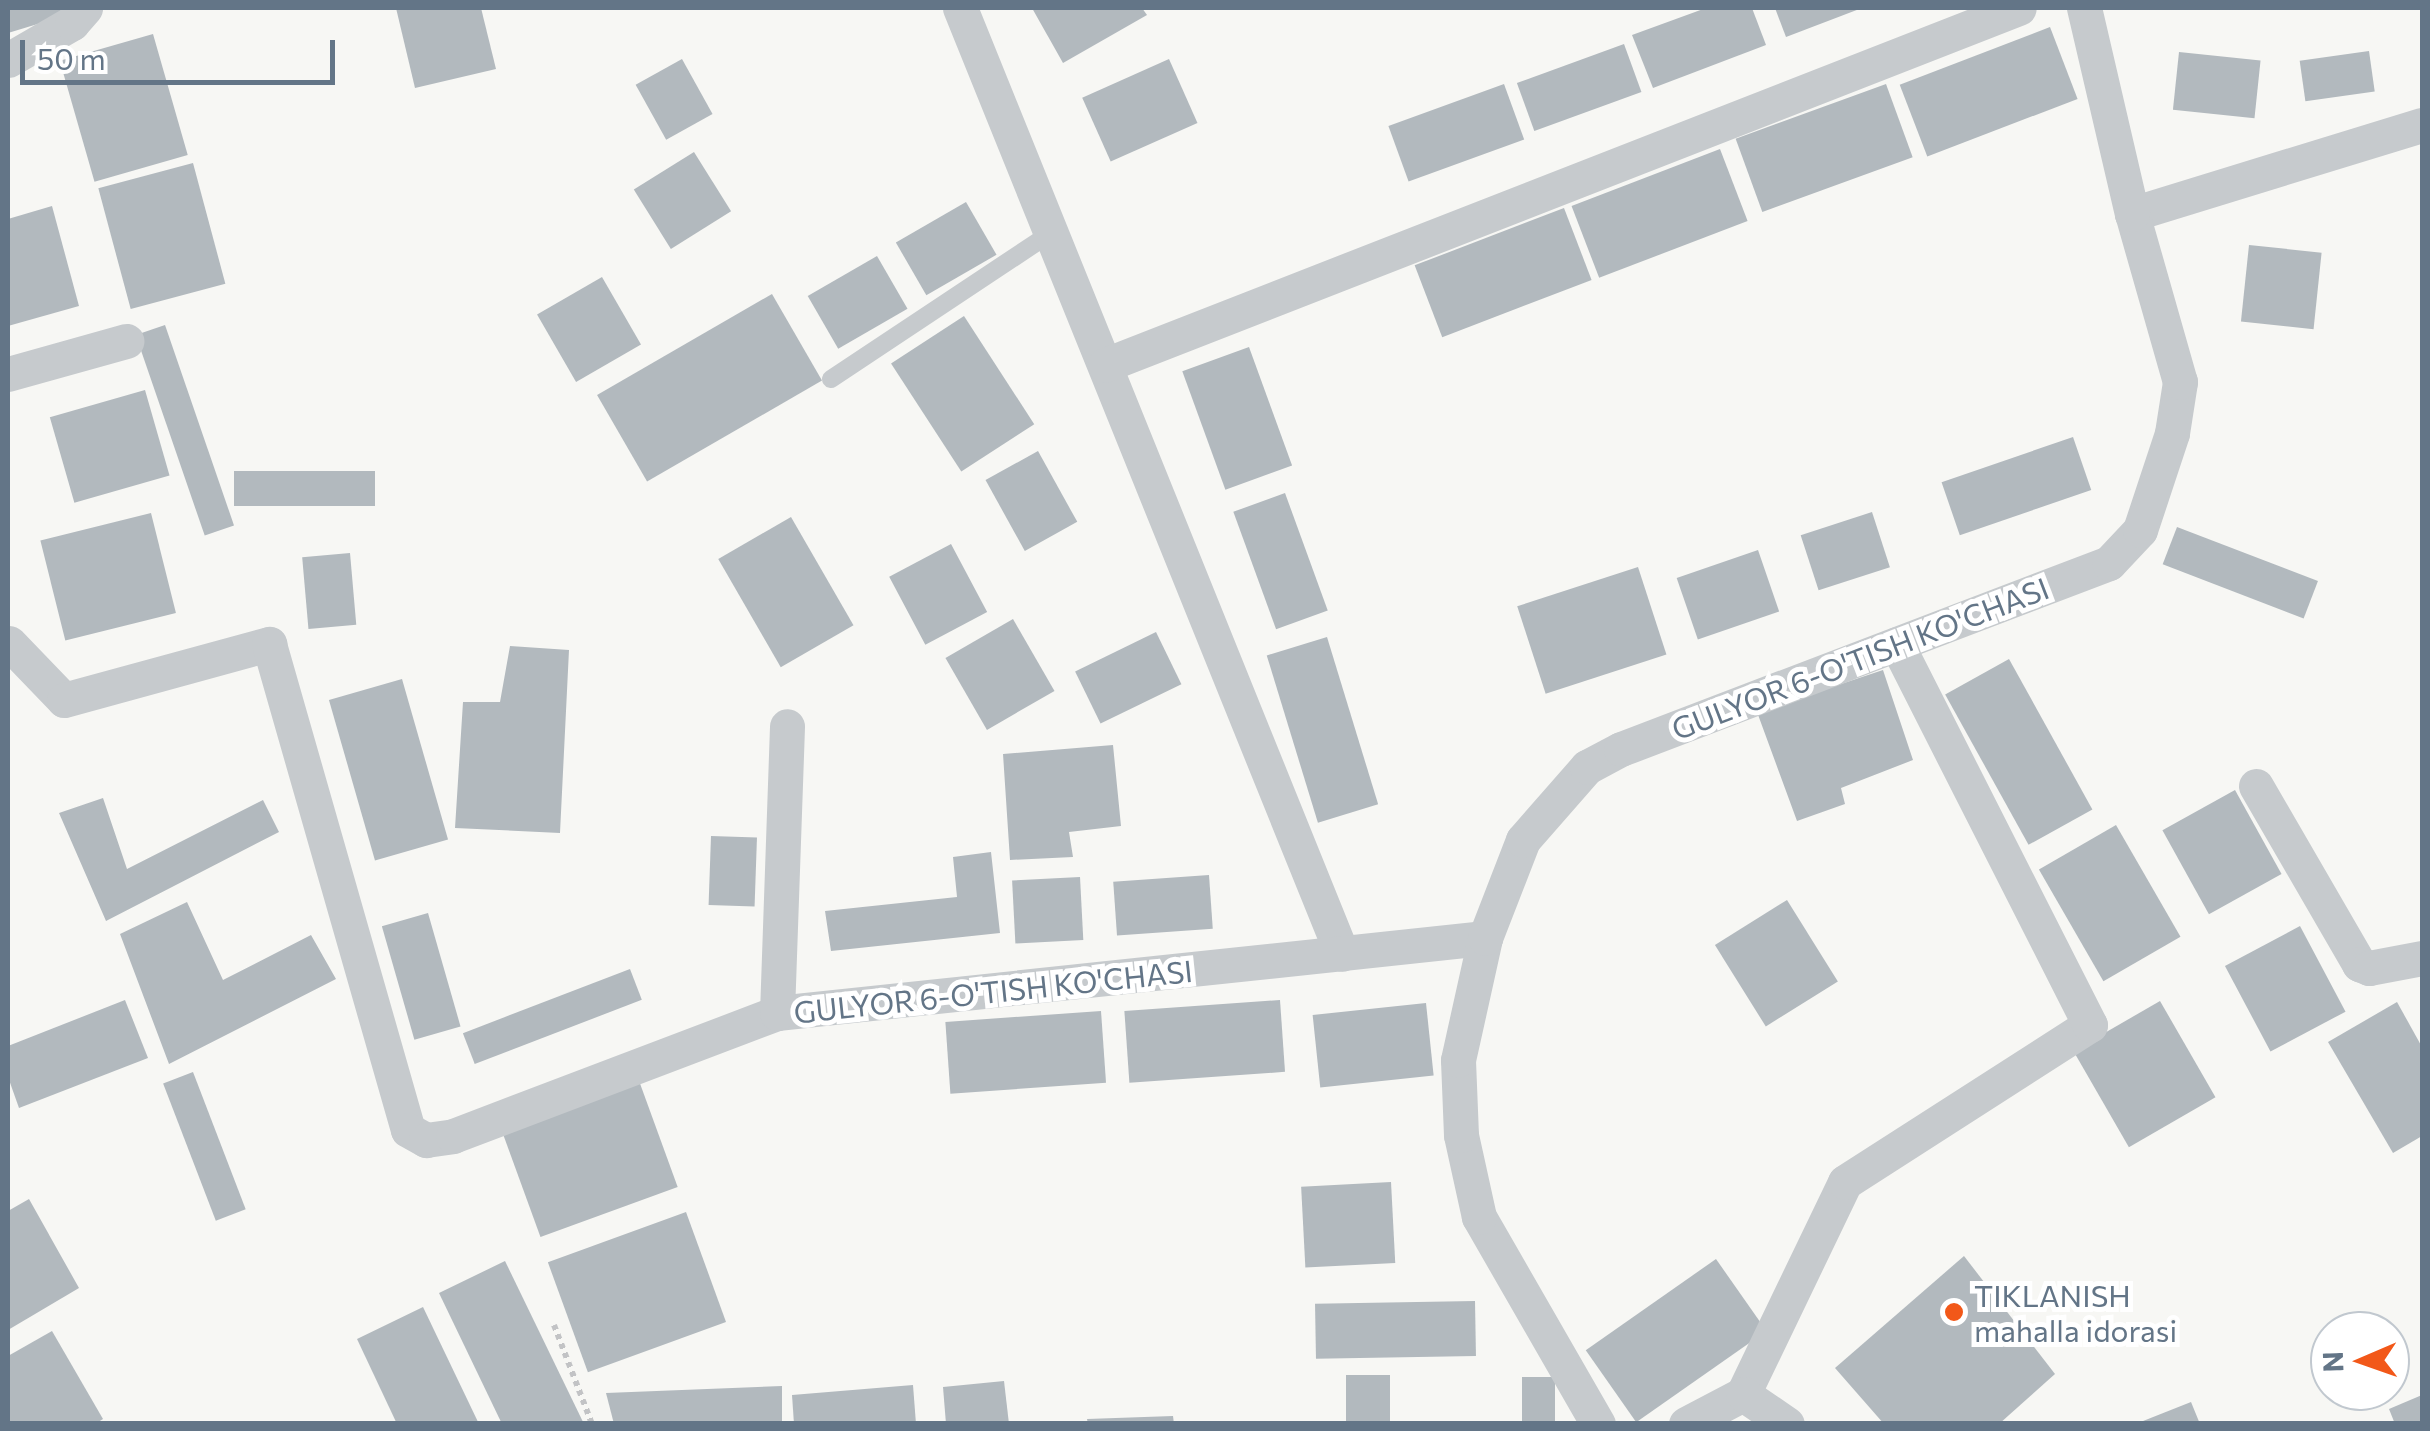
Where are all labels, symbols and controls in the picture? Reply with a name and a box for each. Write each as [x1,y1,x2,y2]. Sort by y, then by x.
scale bar [25,20,340,82]
text: 50 m [37,39,106,76]
street label: GULYOR 6-O'TISH KO'CHASI [1666,569,2054,747]
street label: GULYOR 6-O'TISH KO'CHASI [792,952,1194,1030]
place label: TIKLANISH mahalla idorasi [1974,1277,2177,1348]
marker: TIKLANISH mahalla idorasi [1943,1301,1965,1323]
north arrow [2310,1311,2410,1411]
text: N [2315,1351,2349,1373]

